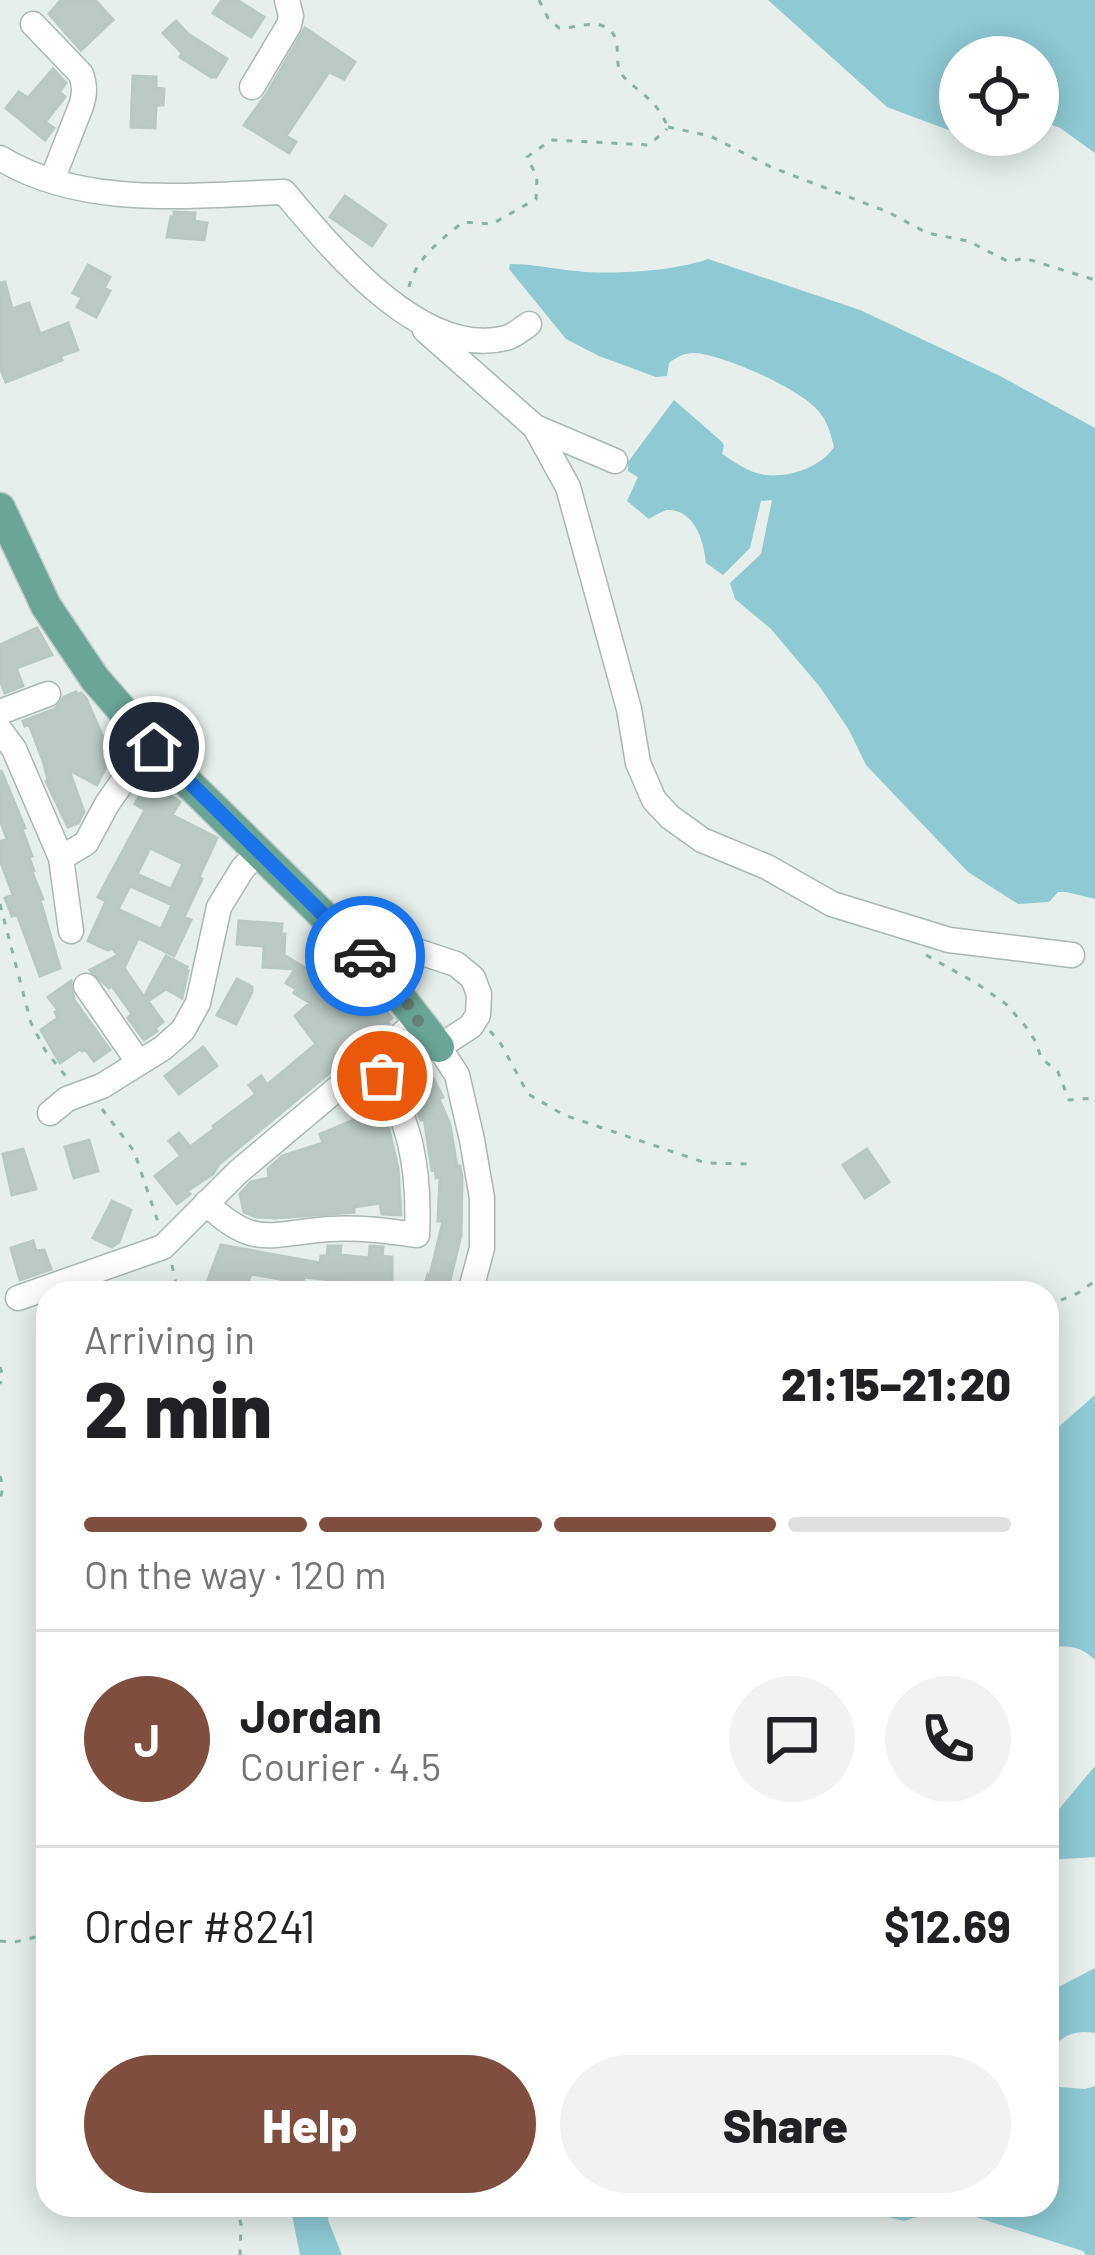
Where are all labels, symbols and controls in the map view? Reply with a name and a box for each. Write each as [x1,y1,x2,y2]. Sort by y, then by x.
map controls [939,36,1059,156]
button: locate [939,36,1059,156]
pin [103,696,205,798]
icon: home [121,714,187,780]
courier [305,896,425,1016]
icon: car [332,923,398,989]
pin [331,1025,433,1127]
icon: bag [349,1043,415,1109]
text: Arriving in [84,1315,255,1362]
text: 21:15–21:20 [781,1356,1011,1410]
text: 2 min [84,1360,272,1454]
text: On the way · 120 m [84,1550,386,1597]
button: chat [729,1676,855,1802]
button: phone [885,1676,1011,1802]
text: Jordan [240,1688,382,1742]
text: J [134,1712,160,1766]
text: Courier · 4.5 [240,1742,441,1789]
text: Order #8241 [84,1898,316,1952]
text: $12.69 [884,1898,1011,1952]
button: Help [84,2055,536,2193]
button: Share [560,2055,1011,2193]

